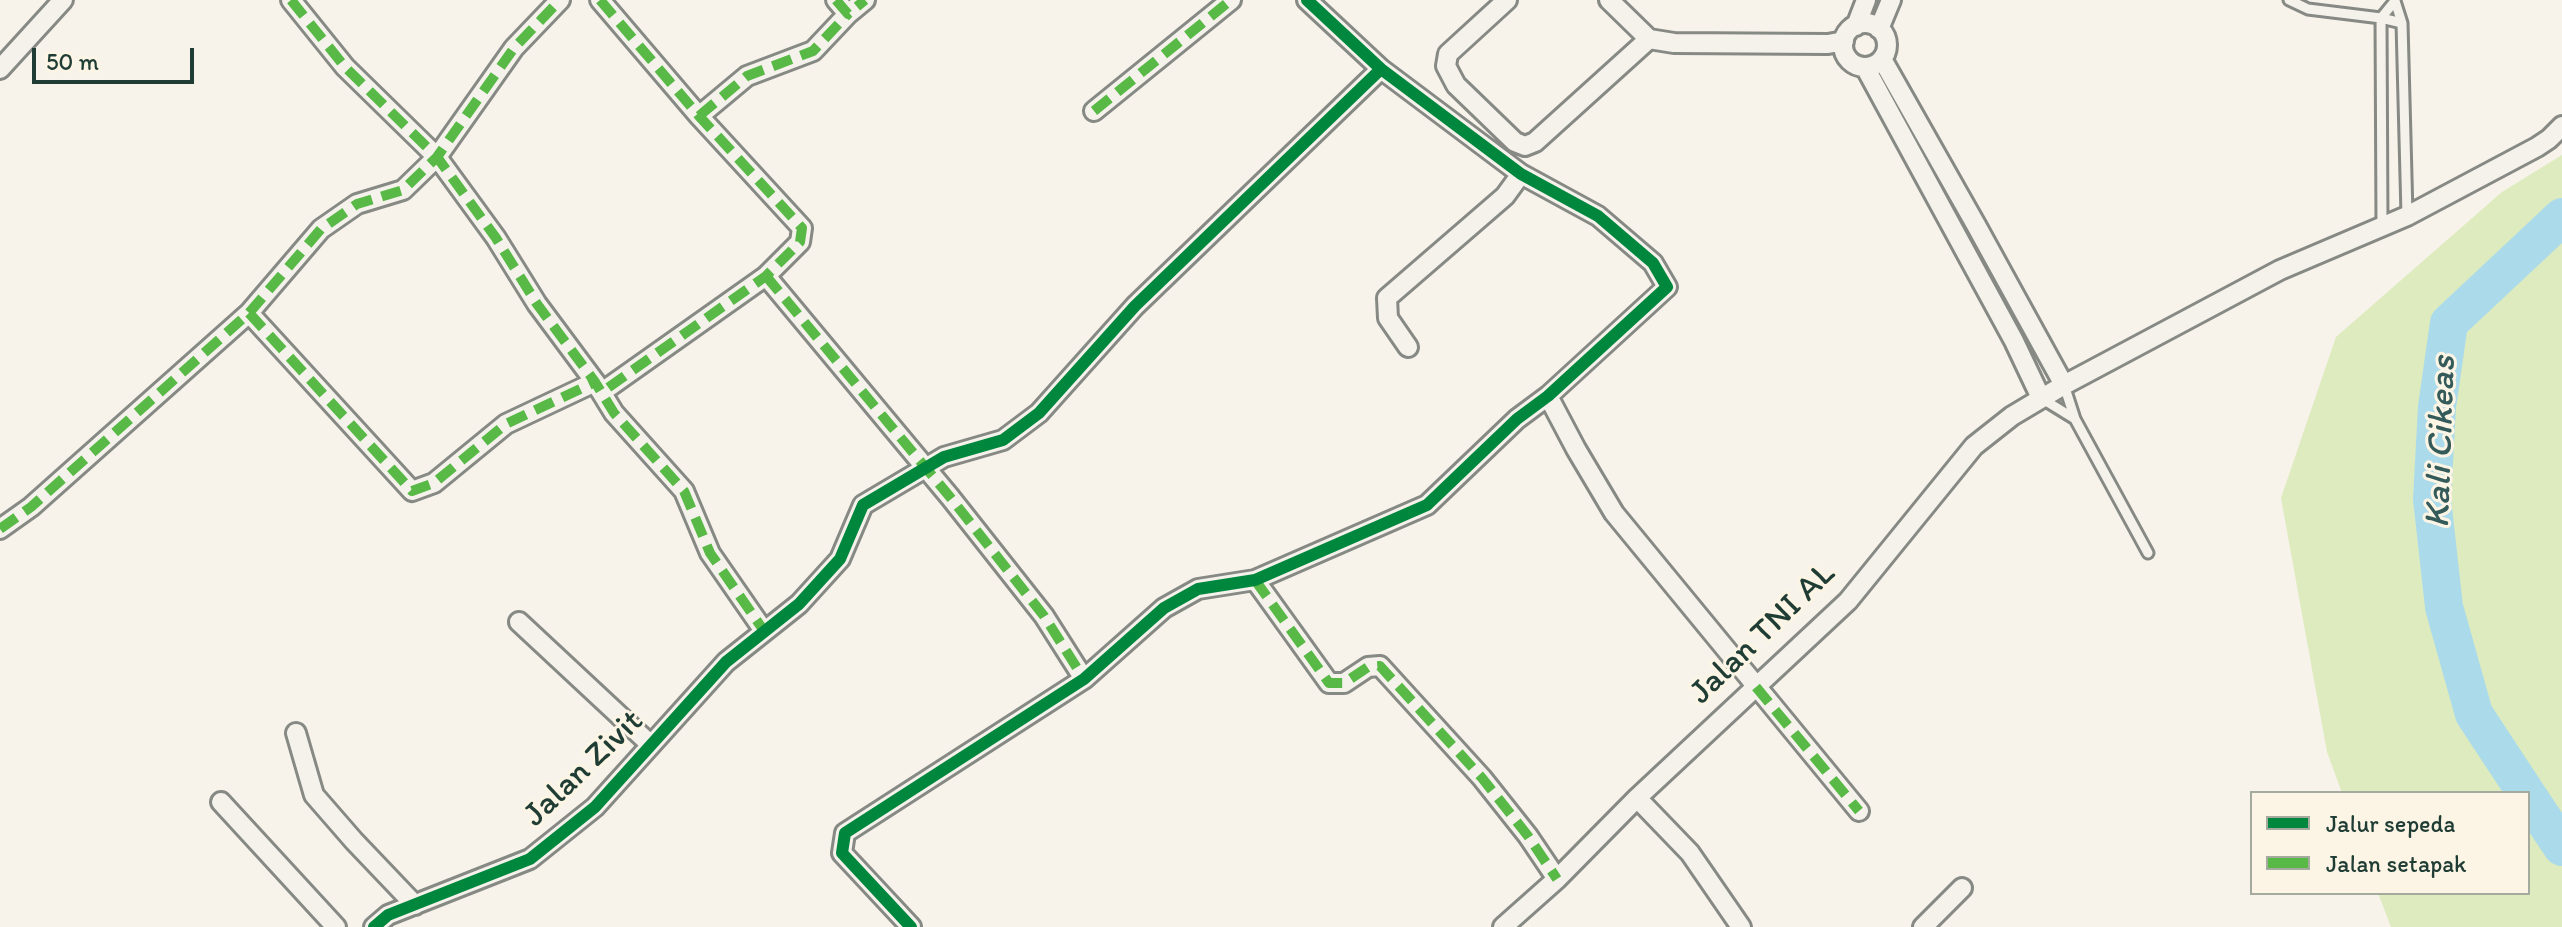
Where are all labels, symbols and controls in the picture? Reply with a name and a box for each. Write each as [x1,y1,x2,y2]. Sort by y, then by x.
scale bar [36,32,198,82]
text: 50 m [46,47,99,76]
water label: Kali Cikeas [2417,355,2467,529]
street label: Jalan TNI AL [1682,554,1844,714]
street label: Jalan Zivit [516,702,652,836]
legend [2250,791,2530,895]
text: Jalur sepeda [2326,809,2455,838]
text: Jalan setapak [2326,849,2466,878]

